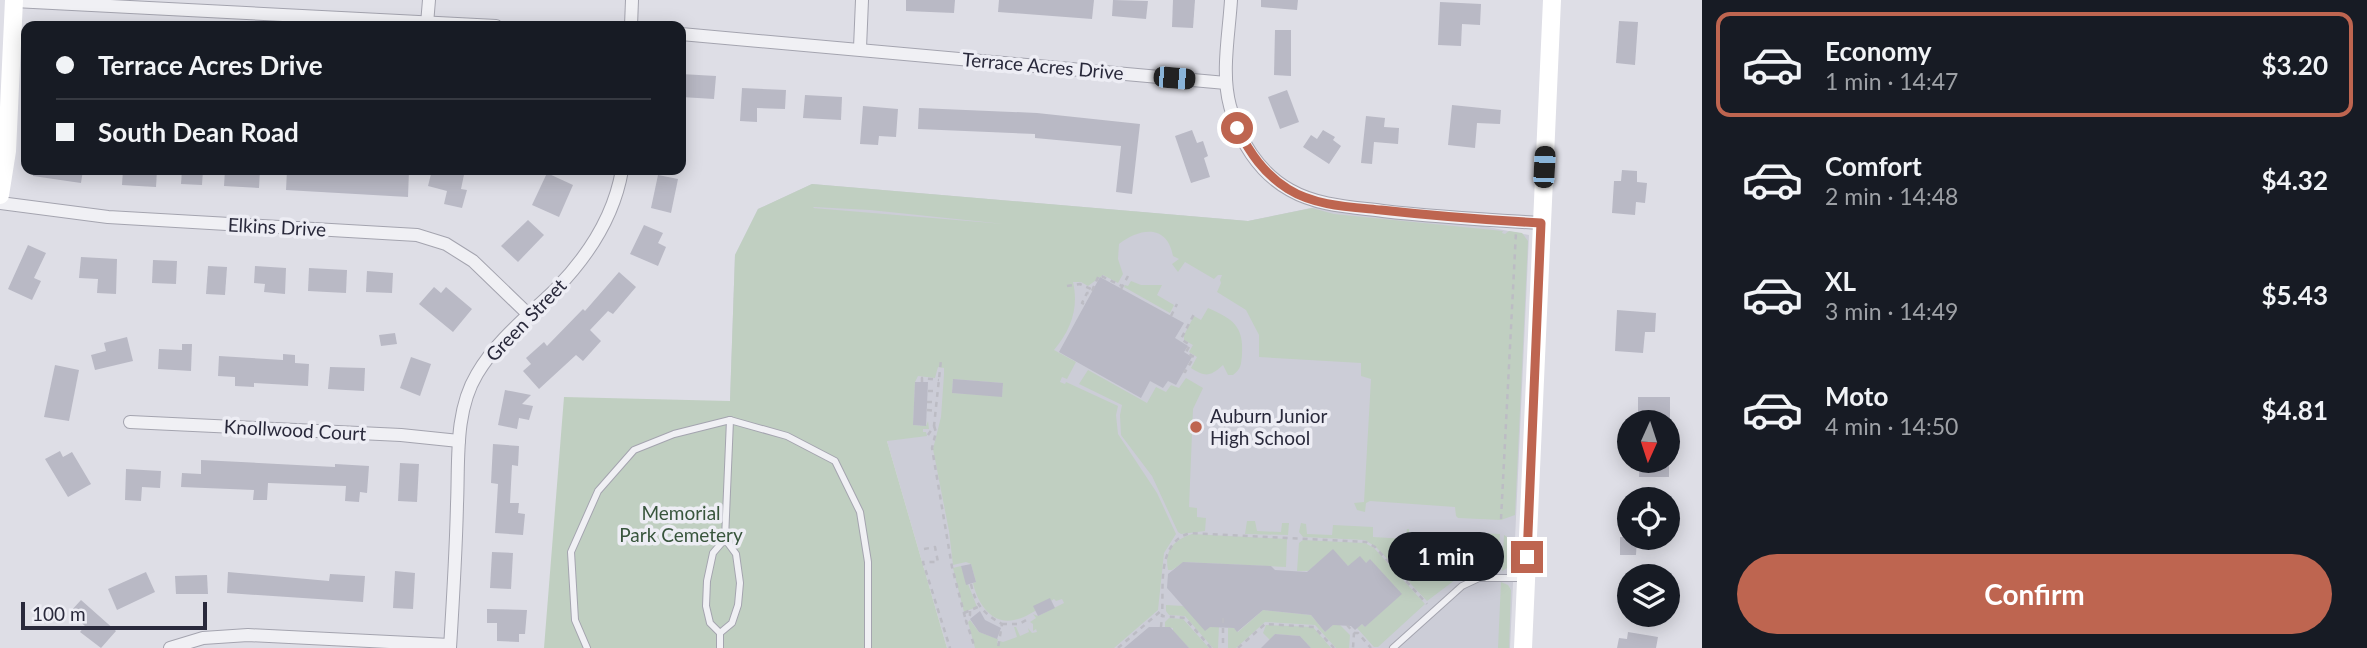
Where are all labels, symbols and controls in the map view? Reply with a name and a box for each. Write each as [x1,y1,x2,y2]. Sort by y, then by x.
icon: car [1741,33,1804,96]
text: Economy [1825,35,1931,67]
street label: Terrace Acres Drive [961,47,1125,84]
text: Terrace Acres Drive [98,49,323,81]
text: $3.20 [2262,49,2328,81]
car [1153,66,1196,90]
text: 1 min · 14:47 [1825,67,1958,95]
route start [1221,112,1253,144]
text: South Dean Road [98,116,299,148]
car [1533,145,1556,189]
icon: car [1741,148,1804,211]
text: Comfort [1825,150,1922,182]
text: $4.32 [2262,164,2328,196]
text: 2 min · 14:48 [1825,182,1958,210]
street label: Elkins Drive [227,212,327,241]
icon: car [1741,263,1804,326]
text: XL [1825,265,1856,297]
street label: Green Street [481,273,571,366]
text: $5.43 [2262,279,2328,311]
text: 3 min · 14:49 [1825,297,1958,325]
icon: car [1741,378,1804,441]
text: Moto [1825,380,1888,412]
text: $4.81 [2262,394,2328,426]
place label: Auburn Junior High School [1210,404,1328,449]
north arrow [1617,410,1680,472]
map controls [1617,410,1680,627]
text: 4 min · 14:50 [1825,412,1958,440]
street label: Knollwood Court [223,414,367,445]
marker: Auburn Junior High School [1188,419,1204,435]
button: locate [1617,487,1680,550]
park label: Memorial Park Cemetery [619,501,743,546]
callout: 1 min [1387,532,1502,582]
route end [1511,541,1543,573]
text: 1 min [1417,542,1475,570]
button: Confirm [1737,554,2332,634]
button: layers [1617,564,1680,627]
scale bar [21,599,206,631]
text: 100 m [32,602,86,625]

